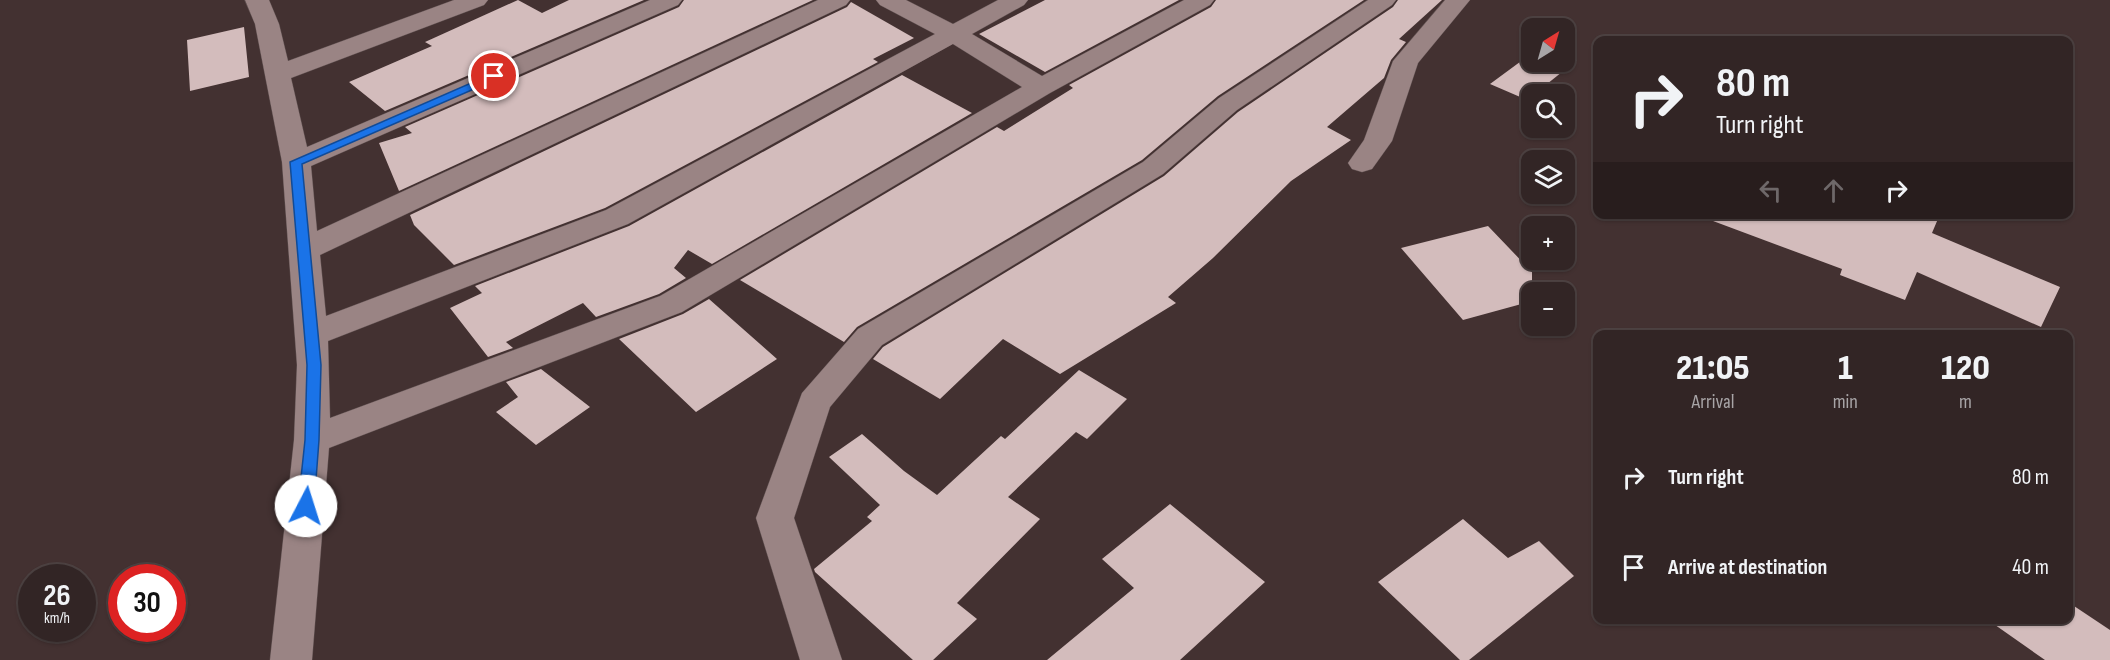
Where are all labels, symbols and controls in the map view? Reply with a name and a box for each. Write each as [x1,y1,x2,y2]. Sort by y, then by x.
north arrow [1521,18,1575,72]
map controls [1521,18,1575,336]
pin [468,50,519,101]
text: 80 m [1716,58,1790,109]
icon: arrive [477,59,510,92]
icon: right [1617,60,1695,138]
button: search [1521,84,1575,138]
text: Turn right [1716,109,1803,141]
button: layers [1521,150,1575,204]
icon: left [1754,174,1787,207]
icon: ahead [1817,174,1850,207]
icon: right [1880,174,1913,207]
button: + [1521,216,1575,270]
button: − [1521,282,1575,336]
text: 21:05 [1676,347,1750,390]
text: 1 [1838,347,1853,390]
text: 120 [1941,347,1990,390]
text: Arrival [1691,390,1734,414]
text: min [1833,390,1858,414]
text: m [1959,390,1972,414]
icon: right [1617,461,1650,494]
text: Turn right [1668,464,1744,491]
text: 80 m [2012,464,2049,491]
position arrow [274,474,338,538]
icon: arrive [1617,551,1650,584]
text: Arrive at destination [1668,554,1827,581]
text: 40 m [2012,554,2049,581]
speed limit sign: 30 [108,564,186,642]
text: 26 [43,578,71,614]
text: km/h [44,609,70,628]

